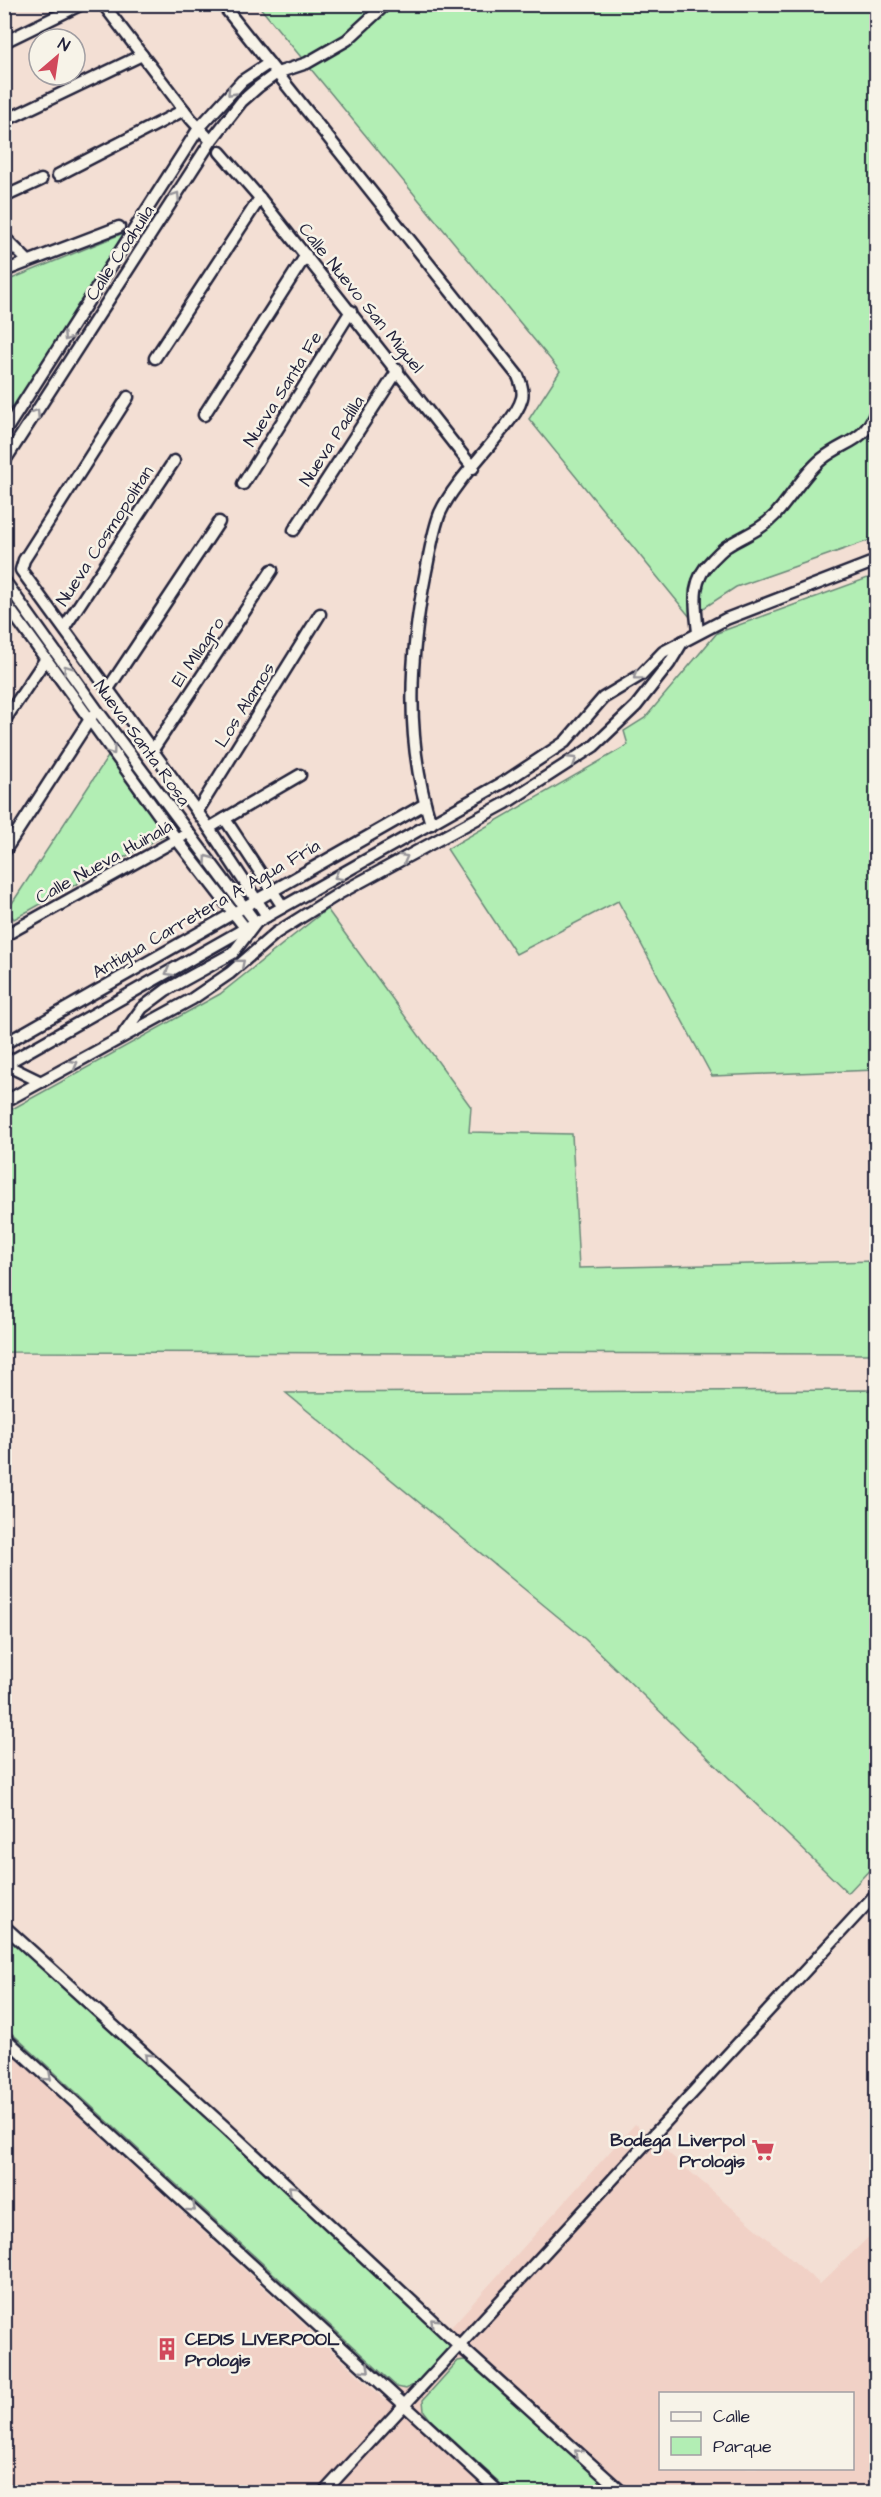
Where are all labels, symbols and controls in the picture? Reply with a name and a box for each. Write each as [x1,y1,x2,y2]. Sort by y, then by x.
north arrow [27,27,87,87]
text: N [54,33,74,57]
one-way arrow [227,86,238,96]
one-way arrow [169,192,180,203]
street label: Calle Coahuila [80,200,160,306]
street label: Calle Nuevo San Miguel [292,218,430,379]
street label: Nueva Santa Fe [238,326,329,451]
one-way arrow [62,331,74,341]
street label: Nueva Padilla [293,391,371,491]
one-way arrow [29,409,41,419]
street label: Nueva Cosmopolitan [50,461,160,611]
street label: El MIlagro [165,612,231,693]
street label: Los Alamos [209,658,281,752]
one-way arrow [63,664,74,675]
one-way arrow [633,668,644,679]
street label: Nueva Santa Rosa [88,675,196,811]
one-way arrow [105,745,116,756]
one-way arrow [566,756,577,767]
street label: Calle Nueva Huinalá [31,814,177,910]
street label: Antigua Carretera A Agua Fría [87,833,325,986]
one-way arrow [398,854,408,865]
one-way arrow [205,855,216,866]
one-way arrow [334,869,345,880]
one-way arrow [234,959,245,970]
one-way arrow [164,965,175,976]
one-way arrow [68,1059,78,1071]
one-way arrow [145,2053,155,2064]
one-way arrow [41,2070,51,2081]
place label: Bodega Liverpol Prologis [610,2128,745,2175]
supermarket icon: Bodega Liverpol Prologis [750,2137,776,2163]
one-way arrow [288,2185,298,2196]
one-way arrow [185,2201,196,2212]
one-way arrow [430,2318,441,2329]
place label: CEDIS LIVERPOOL Prologis [185,2327,340,2374]
building icon: CEDIS LIVERPOOL Prologis [154,2336,180,2362]
one-way arrow [359,2362,370,2373]
legend [659,2392,854,2470]
text: Calle [713,2404,751,2429]
text: Parque [713,2434,772,2459]
one-way arrow [575,2449,585,2460]

